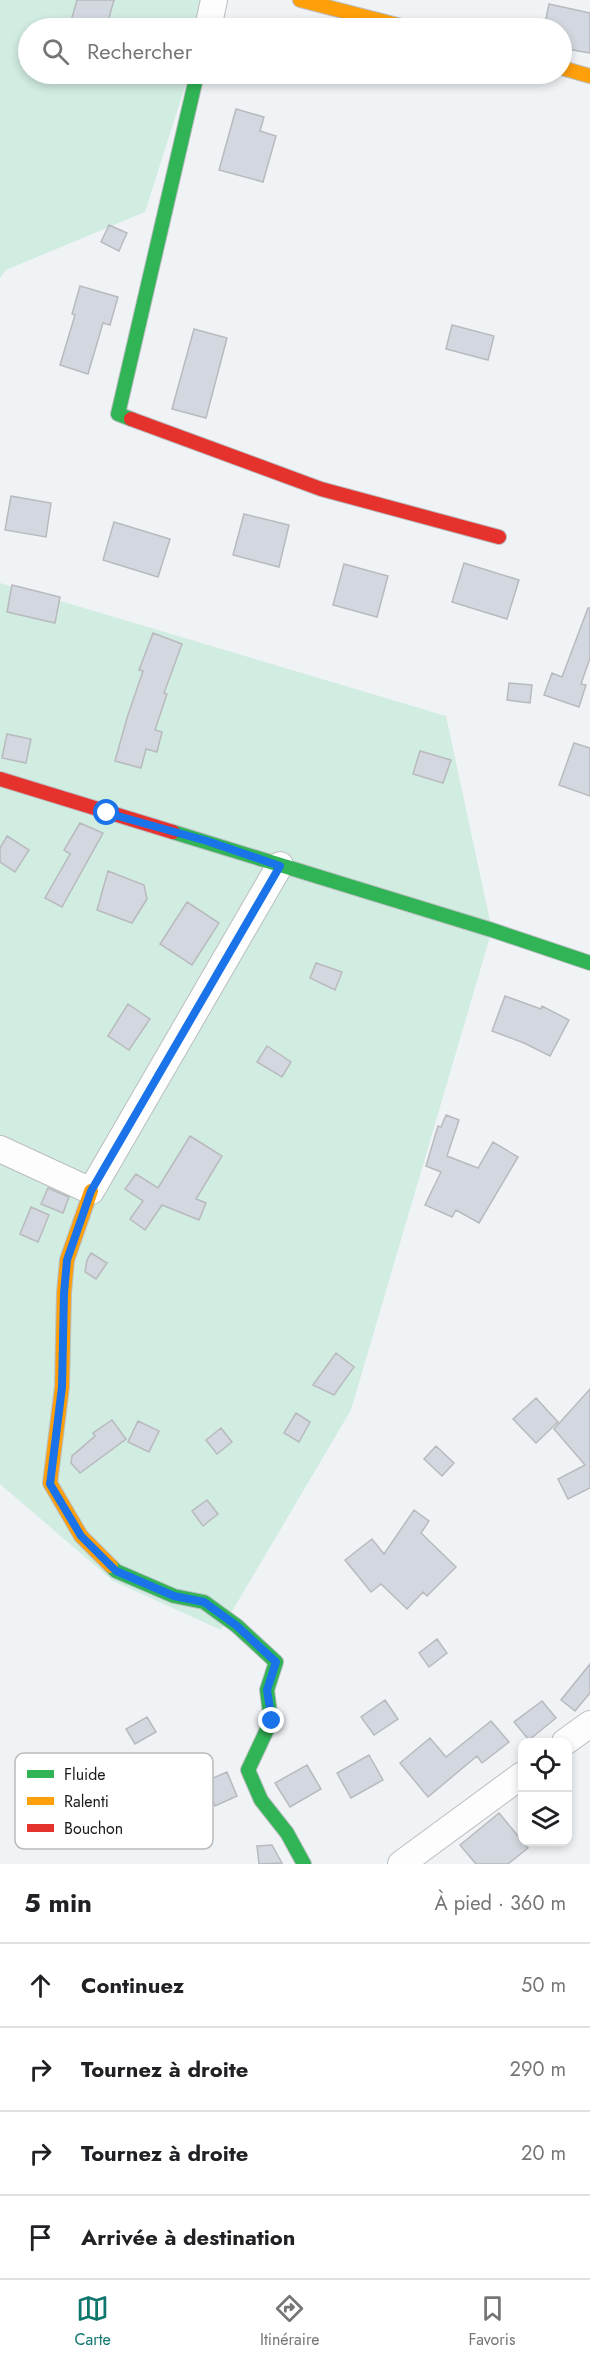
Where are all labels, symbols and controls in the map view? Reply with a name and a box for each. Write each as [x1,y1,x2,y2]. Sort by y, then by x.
search box [18,18,572,84]
icon: search [39,35,72,68]
text: Rechercher [87,35,192,67]
route start [93,799,119,825]
route end [258,1707,284,1733]
map controls [518,1738,572,1846]
button: locate [518,1738,572,1792]
legend [15,1753,213,1849]
text: Fluide [64,1763,106,1786]
text: Ralenti [64,1790,109,1813]
button: layers [518,1792,572,1846]
text: Bouchon [64,1817,123,1840]
text: 5 min [24,1884,92,1922]
text: À pied · 360 m [434,1889,566,1918]
icon: ahead [24,1969,57,2002]
text: Continuez [81,1969,184,2001]
text: 50 m [521,1971,566,2000]
icon: right [24,2053,57,2086]
text: Tournez à droite [81,2053,248,2085]
text: 290 m [510,2055,566,2084]
icon: right [24,2137,57,2170]
text: Tournez à droite [81,2137,248,2169]
text: 20 m [521,2139,566,2168]
icon: arrive [24,2221,57,2254]
text: Arrivée à destination [81,2221,295,2253]
tab: Carte [75,2292,111,2351]
tab: Itinéraire [260,2292,319,2351]
tab: Favoris [469,2292,515,2351]

